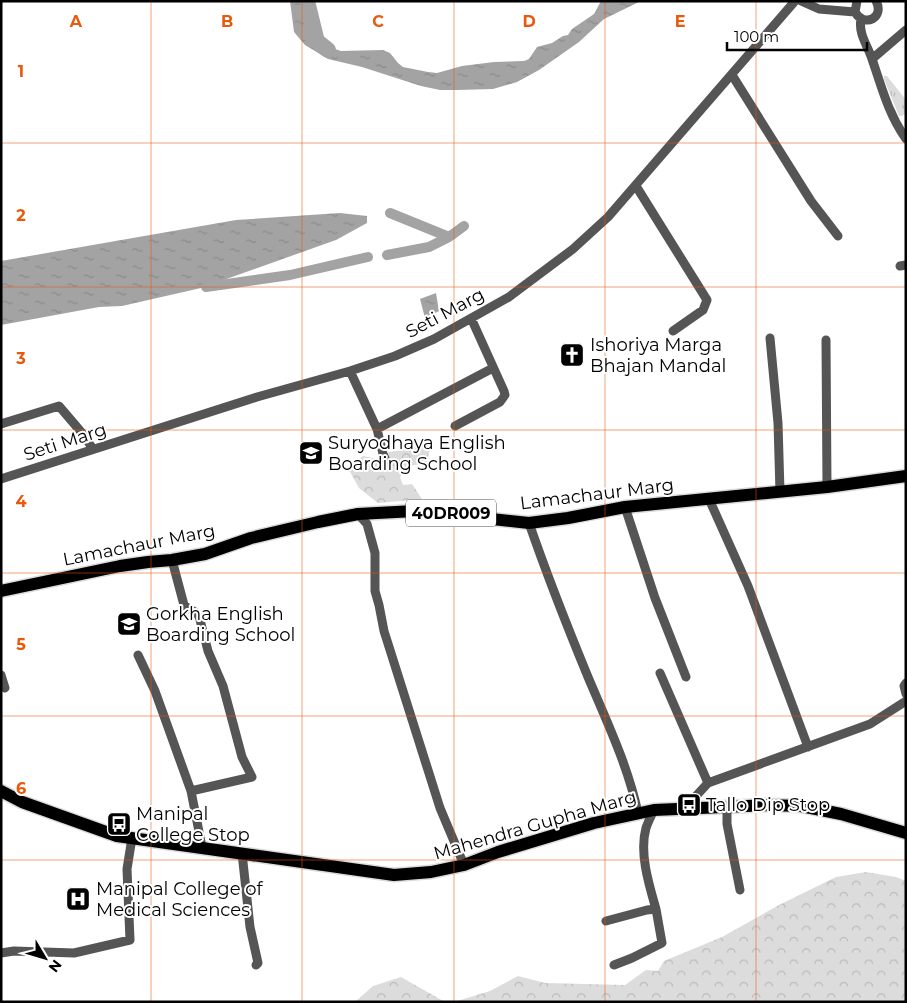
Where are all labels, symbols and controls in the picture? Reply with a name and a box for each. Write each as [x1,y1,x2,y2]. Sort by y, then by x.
text: A [69,12,83,31]
text: B [221,12,233,31]
text: C [372,12,384,31]
text: D [522,12,536,31]
text: E [675,12,685,31]
scale bar [727,20,867,52]
text: 100 m [734,27,779,46]
text: 1 [18,62,24,81]
text: 2 [16,206,26,225]
street label: Seti Marg [402,283,488,343]
place label: Ishoriya Marga Bhajan Mandal [590,334,726,377]
church icon: Ishoriya Marga Bhajan Mandal [559,342,585,368]
text: 3 [15,349,26,368]
street label: Seti Marg [21,418,109,466]
place label: Suryodhaya English Boarding School [328,432,506,475]
school or university icon: Suryodhaya English Boarding School [298,440,324,466]
street label: Lamachaur Marg [519,474,675,514]
text: 4 [15,492,27,511]
road number: 40DR009 [406,499,496,526]
street label: Lamachaur Marg [61,519,217,571]
place label: Gorkha English Boarding School [146,603,295,646]
school or university icon: Gorkha English Boarding School [116,611,142,637]
text: 5 [16,635,26,654]
text: 6 [16,779,26,798]
street label: Mahendra Gupha Marg [431,785,639,865]
bus stop icon: Tallo Dip Stop [676,792,702,818]
place label: Tallo Dip Stop [706,794,830,816]
place label: Manipal College Stop [136,803,250,846]
bus stop icon: Manipal College Stop [106,811,132,837]
place label: Manipal College of Medical Sciences [96,878,264,921]
hospital icon: Manipal College of Medical Sciences [65,886,91,912]
north arrow [20,933,70,983]
text: N [45,956,66,976]

